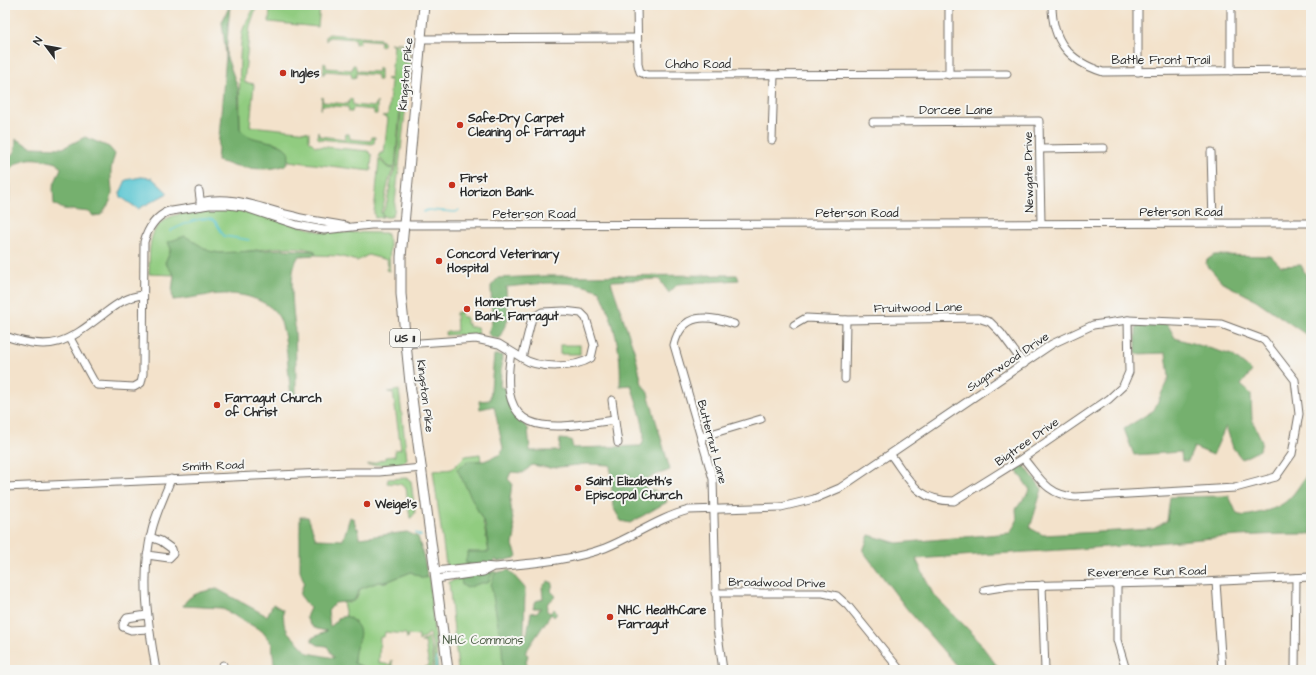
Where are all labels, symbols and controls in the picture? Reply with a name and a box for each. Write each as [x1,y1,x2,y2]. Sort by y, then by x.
north arrow [26,26,66,66]
text: N [30,34,46,48]
street label: Kingston Pike [394,36,419,111]
street label: Battle Front Trail [1112,52,1210,69]
street label: Chaho Road [665,56,731,73]
place label: Ingles [291,65,319,84]
marker: Ingles [278,68,288,78]
street label: Dorcee Lane [919,102,993,119]
place label: Safe-Dry Carpet Cleaning of Farragut [467,110,586,143]
marker: Safe-Dry Carpet Cleaning of Farragut [455,120,465,130]
street label: Newgate Drive [1020,131,1039,213]
place label: First Horizon Bank [460,170,535,201]
marker: First Horizon Bank [447,180,457,190]
street label: Peterson Road [1139,204,1223,221]
street label: Peterson Road [815,205,899,222]
street label: Peterson Road [492,206,576,223]
place label: Concord Veterinary Hospital [447,246,560,278]
marker: Concord Veterinary Hospital [434,256,444,266]
place label: HomeTrust Bank Farragut [475,294,559,327]
street label: Fruitwood Lane [873,299,963,317]
marker: HomeTrust Bank Farragut [462,304,472,314]
street label: Sugarwood Drive [964,328,1053,397]
road number: US 11 [390,329,420,347]
street label: Kingston Pike [411,359,438,434]
place label: Farragut Church of Christ [225,390,322,421]
street label: Butternut Lane [693,398,731,486]
marker: Farragut Church of Christ [212,400,222,410]
street label: Bigtree Drive [992,413,1063,471]
street label: Smith Road [182,456,244,476]
place label: Saint Elizabeth's Episcopal Church [585,473,683,505]
marker: Saint Elizabeth's Episcopal Church [573,483,583,493]
place label: Weigel's [374,496,417,515]
marker: Weigel's [362,499,372,509]
street label: Reverence Run Road [1087,562,1207,582]
street label: Broadwood Drive [728,574,826,592]
place label: NHC HealthCare Farragut [618,602,707,635]
marker: NHC HealthCare Farragut [605,612,615,622]
park label: NHC Commons [443,632,523,649]

